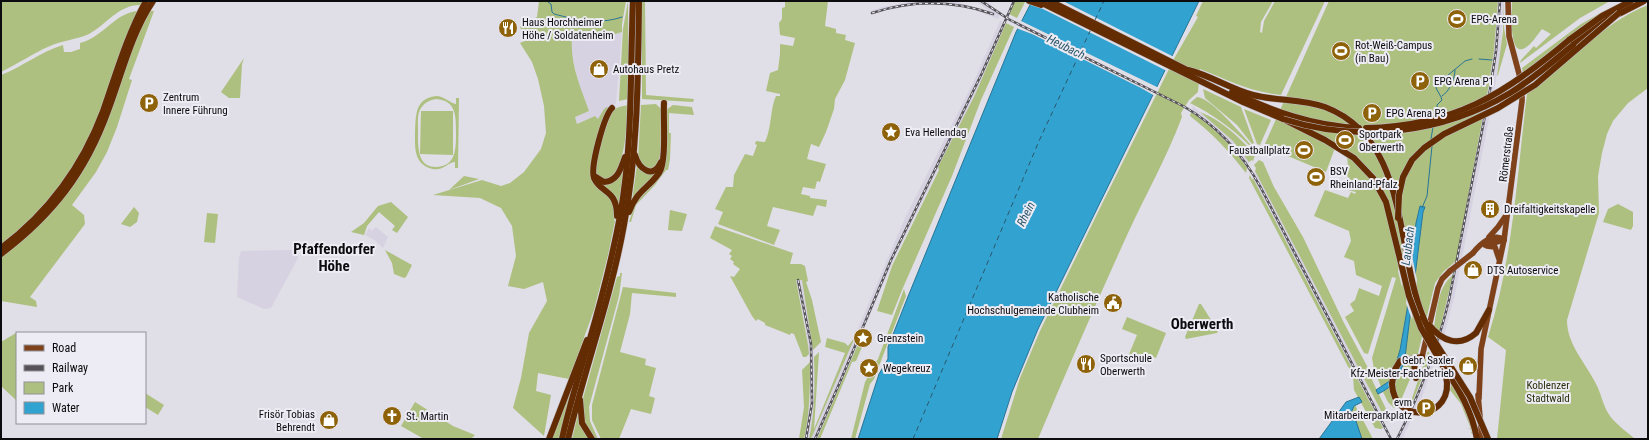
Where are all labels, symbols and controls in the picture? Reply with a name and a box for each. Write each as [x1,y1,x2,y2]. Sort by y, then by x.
sports icon: EPG-Arena [1446,8,1468,30]
place label: EPG-Arena [1471,13,1517,26]
place label: Haus Horchheimer Höhe / Soldatenheim [522,16,613,42]
restaurant icon: Haus Horchheimer Höhe / Soldatenheim [497,17,519,39]
water label: Heubach [1045,32,1088,62]
place label: Rot-Weiß-Campus (in Bau) [1355,39,1432,65]
sports icon: Rot-Weiß-Campus (in Bau) [1330,40,1352,62]
shop icon: Autohaus Pretz [588,58,610,80]
place label: Autohaus Pretz [613,63,679,76]
parking icon: EPG Arena P1 [1409,70,1431,92]
place label: EPG Arena P1 [1434,75,1494,88]
place label: Zentrum Innere Führung [163,91,228,117]
parking icon: Zentrum Innere Führung [138,92,160,114]
parking icon: EPG Arena P3 [1361,102,1383,124]
place label: EPG Arena P3 [1386,107,1446,120]
place icon: Eva Hellendag [880,121,902,143]
place label: Eva Hellendag [905,126,966,139]
street label: Römerstraße [1497,126,1516,183]
place label: Sportpark Oberwerth [1359,128,1404,154]
sports icon: Sportpark Oberwerth [1334,129,1356,151]
sports icon: Faustballplatz [1293,139,1315,161]
place label: Faustballplatz [1229,144,1290,157]
place label: BSV Rheinland-Pfalz [1330,165,1398,191]
sports icon: BSV Rheinland-Pfalz [1305,166,1327,188]
building icon: Dreifaltigkeitskapelle [1479,198,1501,220]
water label: Rhein [1014,199,1038,229]
place label: Dreifaltigkeitskapelle [1504,203,1596,216]
water label: Laubach [1399,225,1417,266]
district label: Pfaffendorfer Höhe [293,240,375,275]
shop icon: DTS Autoservice [1462,259,1484,281]
place label: DTS Autoservice [1487,264,1558,277]
place label: Katholische Hochschulgemeinde Clubheim [967,291,1099,317]
public building icon: Katholische Hochschulgemeinde Clubheim [1102,292,1124,314]
district label: Oberwerth [1171,315,1233,333]
place icon: Grenzstein [852,327,874,349]
legend [16,332,146,424]
place label: Grenzstein [877,332,923,345]
text: Road [52,341,76,355]
place label: Sportschule Oberwerth [1100,352,1152,378]
restaurant icon: Sportschule Oberwerth [1075,353,1097,375]
place label: Gebr. Saxler Kfz-Meister-Fachbetrieb [1350,354,1455,380]
shop icon: Gebr. Saxler Kfz-Meister-Fachbetrieb [1457,355,1479,377]
place icon: Wegekreuz [858,357,880,379]
text: Railway [52,361,88,375]
place label: Wegekreuz [883,362,931,375]
park label: Koblenzer Stadtwald [1526,379,1570,405]
text: Park [52,381,74,395]
place label: evm Mitarbeiterparkplatz [1324,396,1412,422]
parking icon: evm Mitarbeiterparkplatz [1415,397,1437,419]
text: Water [52,401,80,415]
church icon: St. Martin [381,405,403,427]
place label: Frisör Tobias Behrendt [259,408,315,434]
shop icon: Frisör Tobias Behrendt [318,409,340,431]
place label: St. Martin [406,410,449,423]

